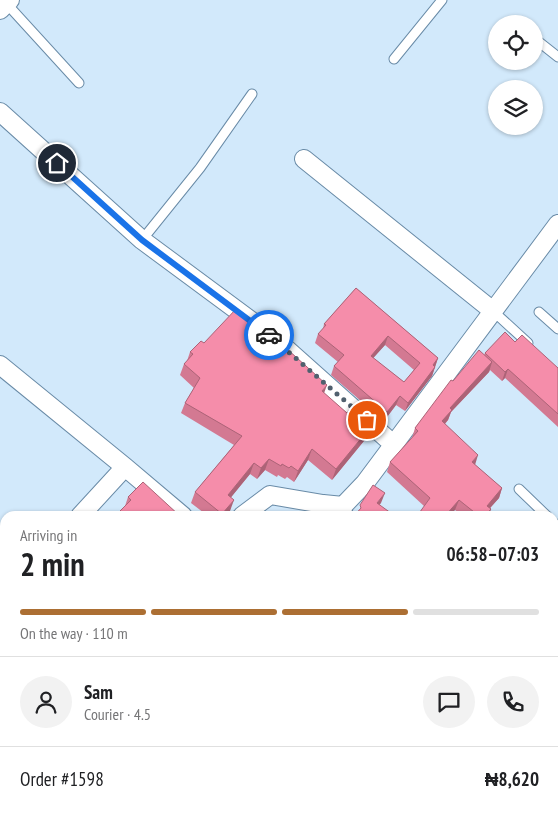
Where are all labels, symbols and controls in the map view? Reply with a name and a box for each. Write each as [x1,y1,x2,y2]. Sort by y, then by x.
map controls [488,15,543,135]
button: locate [488,15,543,70]
button: layers [488,80,543,135]
pin [36,142,78,184]
icon: home [43,149,71,177]
courier [244,310,294,360]
icon: car [255,321,283,349]
pin [346,399,388,441]
icon: bag [353,406,381,434]
text: Arriving in [20,525,77,545]
text: 06:58–07:03 [446,542,539,566]
text: 2 min [20,543,85,585]
text: On the way · 110 m [20,623,128,643]
button: person [20,676,72,728]
button: chat [423,676,475,728]
button: phone [487,676,539,728]
text: Sam [84,680,113,704]
text: Courier · 4.5 [84,704,151,724]
text: Order #1598 [20,767,104,791]
text: ₦8,620 [485,767,539,791]

